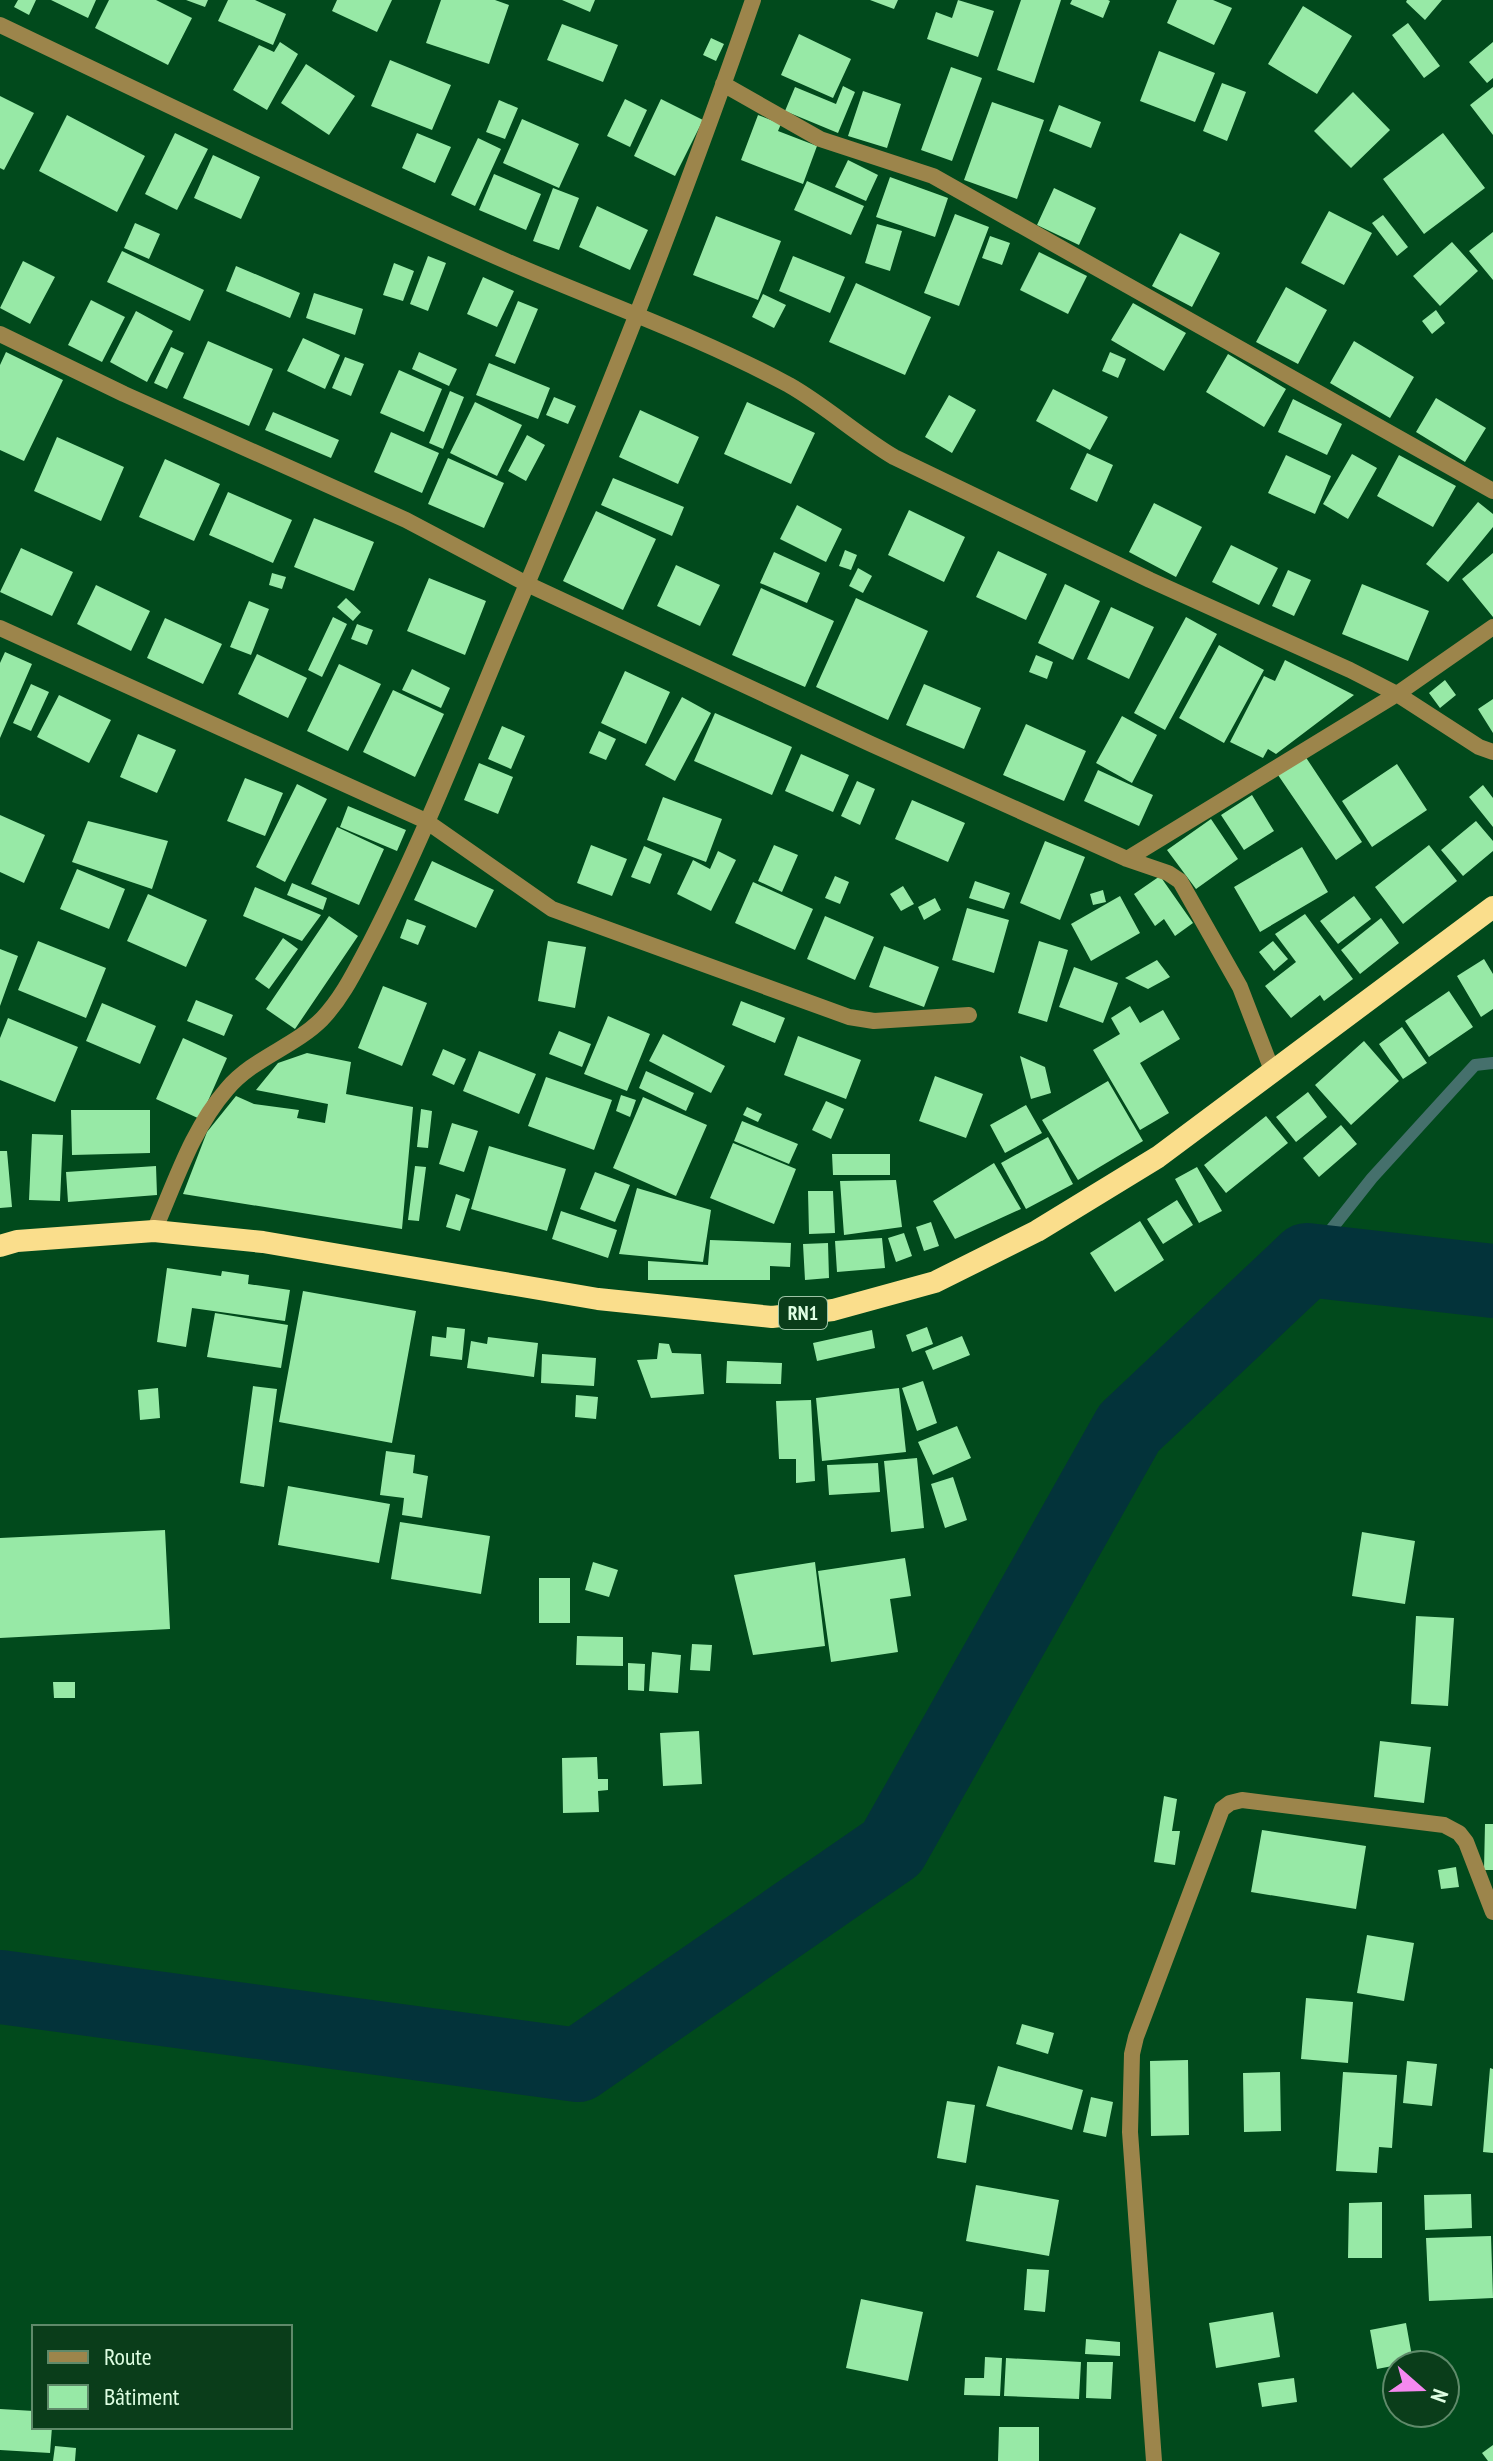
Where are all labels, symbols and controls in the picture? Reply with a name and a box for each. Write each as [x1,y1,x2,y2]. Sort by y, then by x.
road number: RN1 [779,1297,827,1329]
legend [32,2325,292,2429]
text: Route [104,2341,152,2372]
north arrow [1381,2349,1461,2429]
text: Bâtiment [104,2381,180,2412]
text: N [1425,2385,1455,2406]

